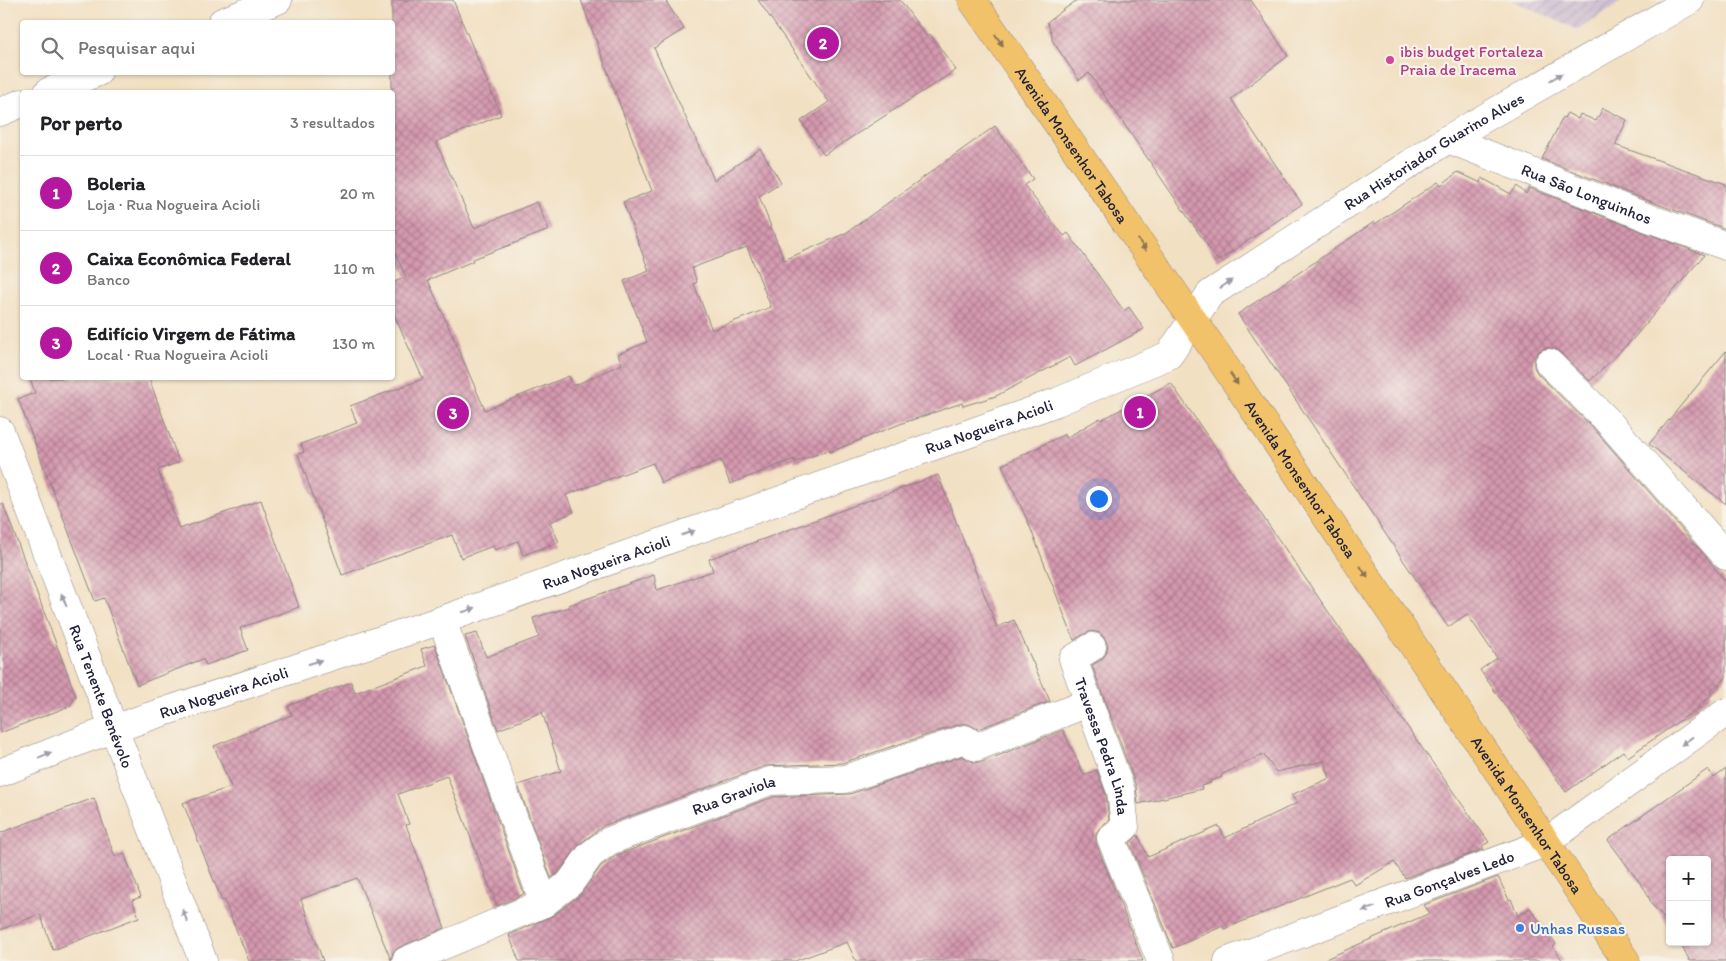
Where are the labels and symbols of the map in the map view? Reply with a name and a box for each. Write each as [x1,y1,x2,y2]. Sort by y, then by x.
pin: 2 [807,24,839,62]
one-way arrow [994,33,1004,47]
place label: ibis budget Fortaleza Praia de Iracema [1400,42,1543,79]
marker: ibis budget Fortaleza Praia de Iracema [1384,54,1396,66]
street label: Avenida Monsenhor Tabosa [1011,63,1133,227]
one-way arrow [1549,72,1562,81]
street label: Rua Historiador Guarino Alves [1340,88,1527,214]
street label: Rua São Longuinhos [1519,159,1654,228]
one-way arrow [1137,238,1147,252]
one-way arrow [1219,279,1232,289]
one-way arrow [1229,373,1239,386]
pin: 1 [1124,393,1156,431]
pin: 3 [437,394,469,432]
street label: Rua Nogueira Acioli [922,395,1055,458]
street label: Avenida Monsenhor Tabosa [1241,396,1361,562]
your location [1086,486,1112,512]
one-way arrow [681,529,696,537]
street label: Rua Nogueira Acioli [540,531,673,593]
one-way arrow [1359,566,1369,579]
one-way arrow [60,593,68,608]
one-way arrow [461,606,476,613]
street label: Rua Tenente Benévolo [65,622,138,771]
one-way arrow [307,658,322,665]
street label: Rua Nogueira Acioli [157,662,290,722]
street label: Travessa Pedra Linda [1071,675,1133,817]
street label: Avenida Monsenhor Tabosa [1467,732,1588,898]
one-way arrow [1680,736,1693,746]
one-way arrow [38,751,53,759]
street label: Rua Graviola [689,771,777,819]
street label: Rua Gonçalves Ledo [1382,846,1517,911]
one-way arrow [1361,906,1376,913]
one-way arrow [181,908,188,923]
place label: Unhas Russas [1530,919,1625,938]
marker: Unhas Russas [1514,922,1526,934]

